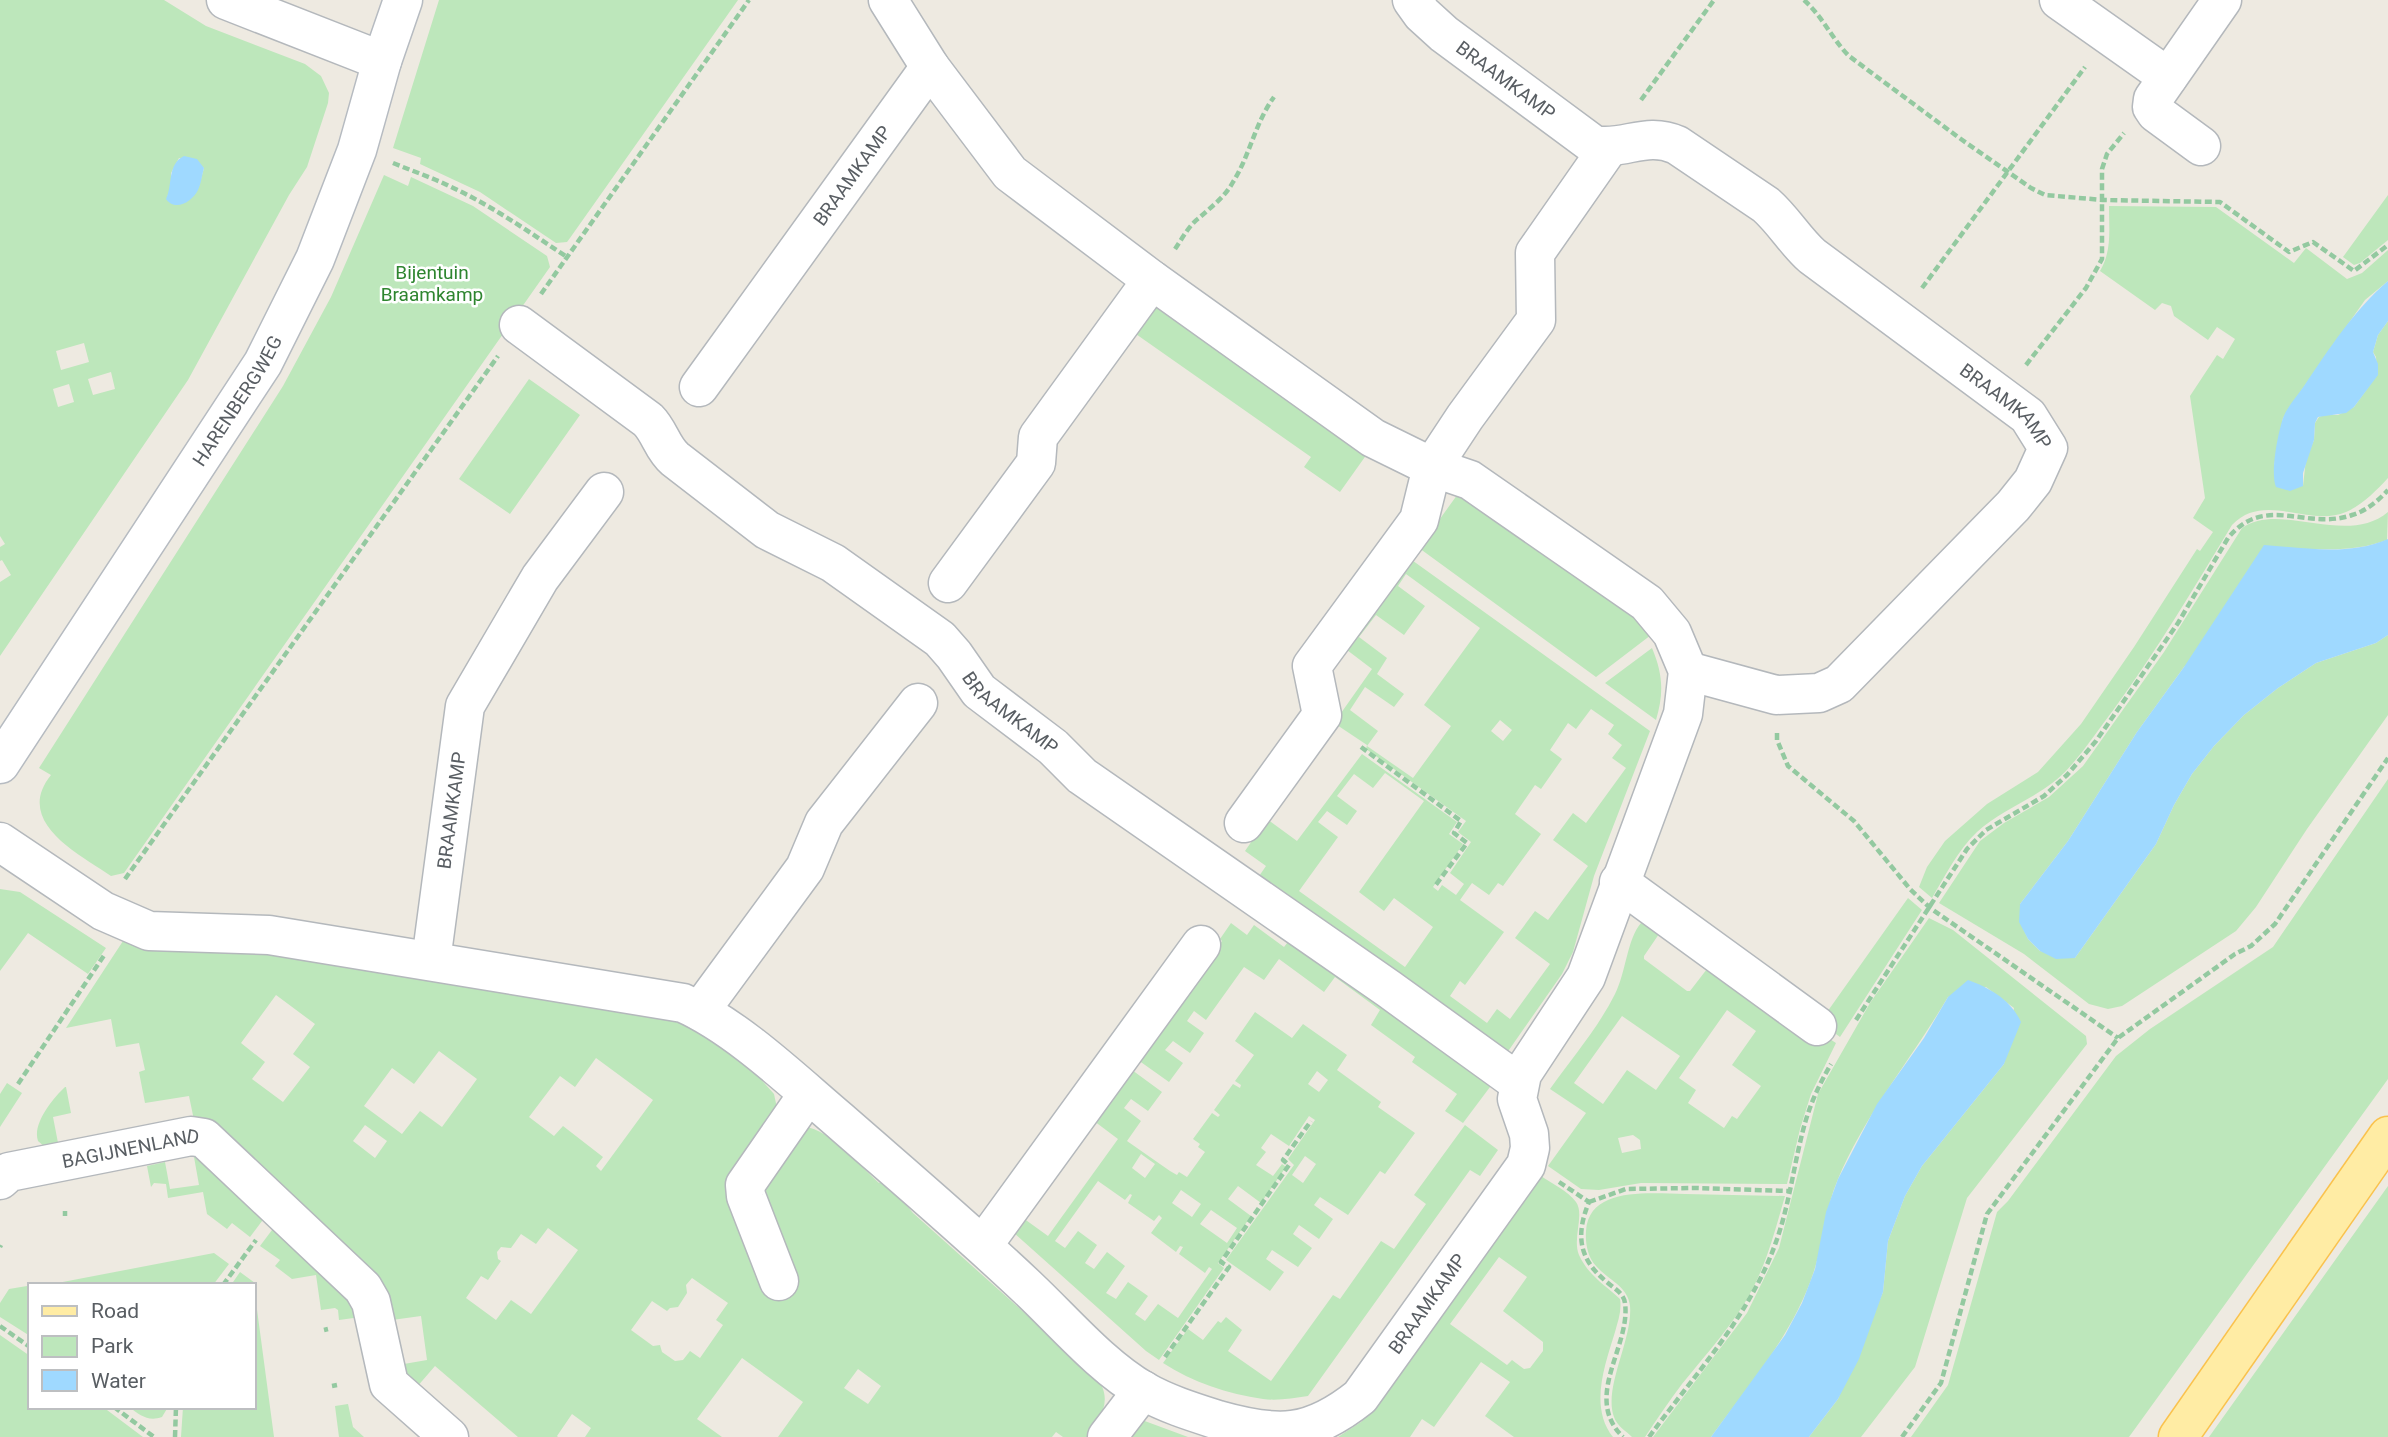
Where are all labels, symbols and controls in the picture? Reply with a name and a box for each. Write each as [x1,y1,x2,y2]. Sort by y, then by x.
street label: BRAAMKAMP [1452,36,1560,124]
street label: BRAAMKAMP [808,121,896,230]
park label: Bijentuin Braamkamp [381,261,483,306]
street label: HARENBERGWEG [187,331,286,470]
street label: BRAAMKAMP [1956,358,2057,453]
street label: BRAAMKAMP [957,667,1063,759]
street label: BRAAMKAMP [432,750,470,870]
street label: BAGIJNENLAND [60,1124,201,1173]
street label: BRAAMKAMP [1383,1249,1470,1358]
legend [28,1283,256,1409]
text: Road [91,1299,139,1323]
text: Park [91,1334,134,1358]
text: Water [91,1369,146,1393]

